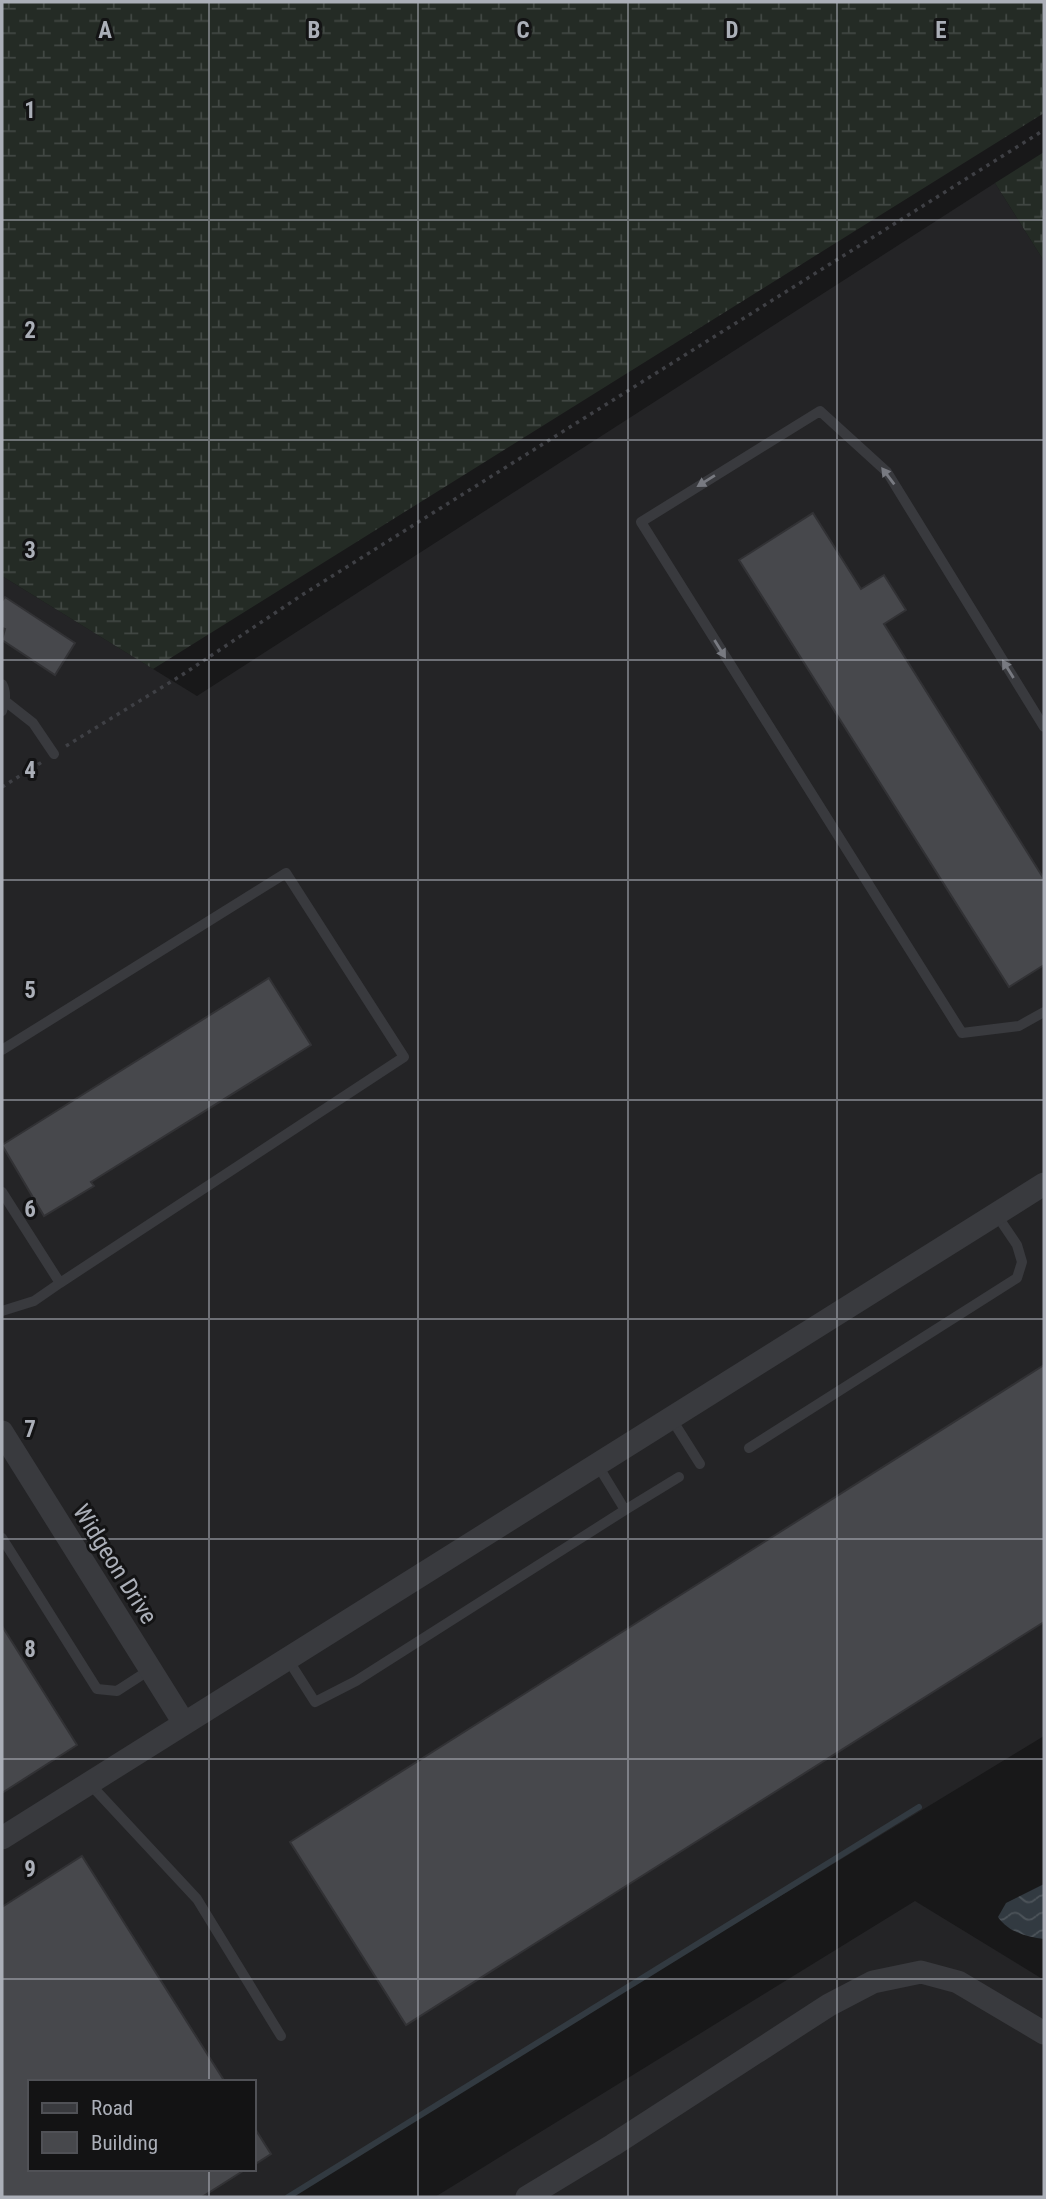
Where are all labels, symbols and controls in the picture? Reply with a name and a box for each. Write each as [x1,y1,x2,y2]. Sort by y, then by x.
text: A [98,17,112,44]
text: B [308,17,320,44]
text: C [516,17,530,44]
text: D [726,17,739,44]
text: E [935,17,947,44]
text: 1 [24,97,36,124]
text: 2 [24,317,36,344]
one-way arrow [881,467,895,485]
one-way arrow [697,475,716,487]
text: 3 [24,537,36,564]
one-way arrow [714,639,727,658]
one-way arrow [1002,659,1015,678]
text: 4 [24,757,36,784]
text: 5 [24,977,36,1004]
text: 6 [24,1196,36,1223]
text: 7 [24,1416,36,1443]
street label: Widgeon Drive [67,1499,163,1629]
text: 8 [24,1636,36,1663]
text: 9 [24,1856,36,1883]
legend [28,2080,256,2171]
text: Road [91,2096,133,2120]
text: Building [91,2131,158,2155]

